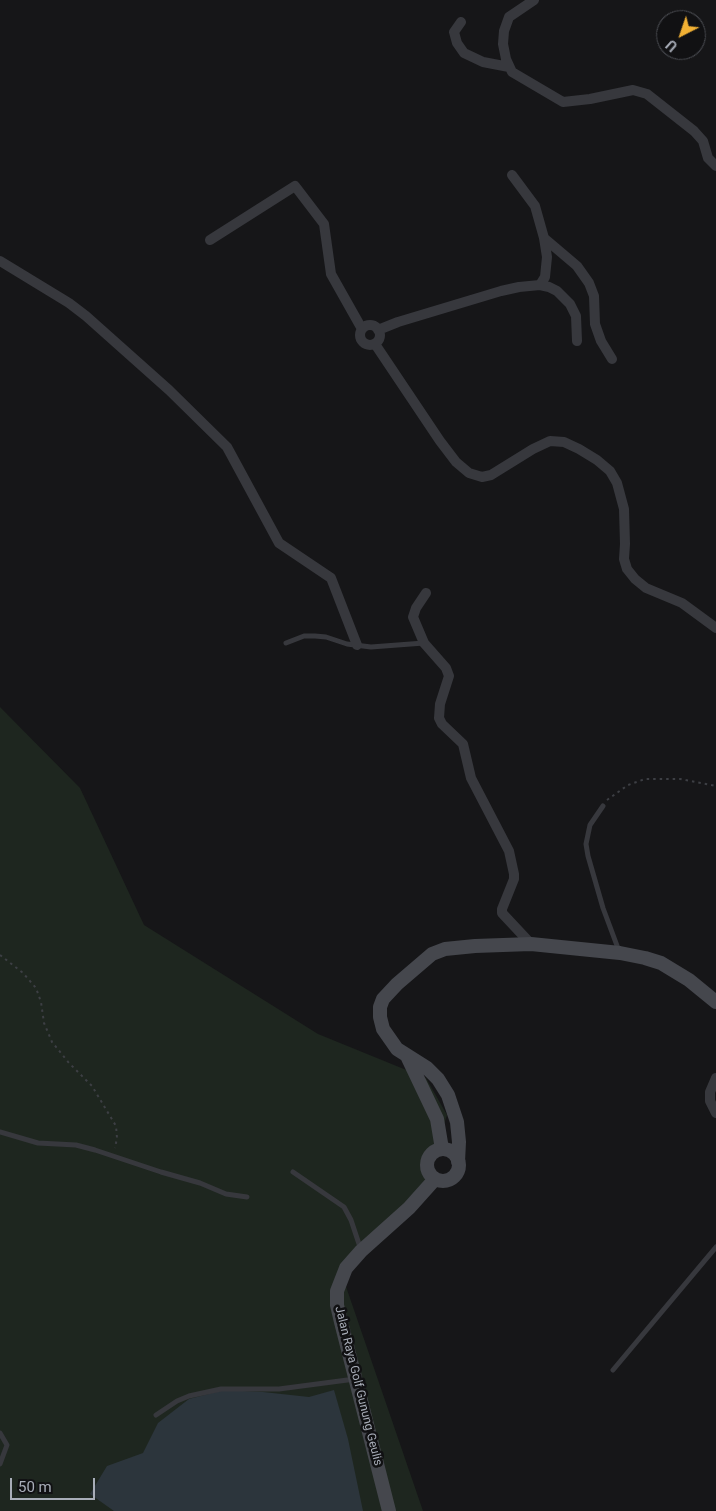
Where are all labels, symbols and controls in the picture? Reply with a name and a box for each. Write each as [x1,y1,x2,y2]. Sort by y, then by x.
north arrow [656,10,706,60]
text: U [663,37,681,55]
street label: Jalan Raya Golf Gunung Geulis [331,1305,385,1467]
scale bar [12,1468,98,1500]
text: 50 m [18,1478,52,1496]

